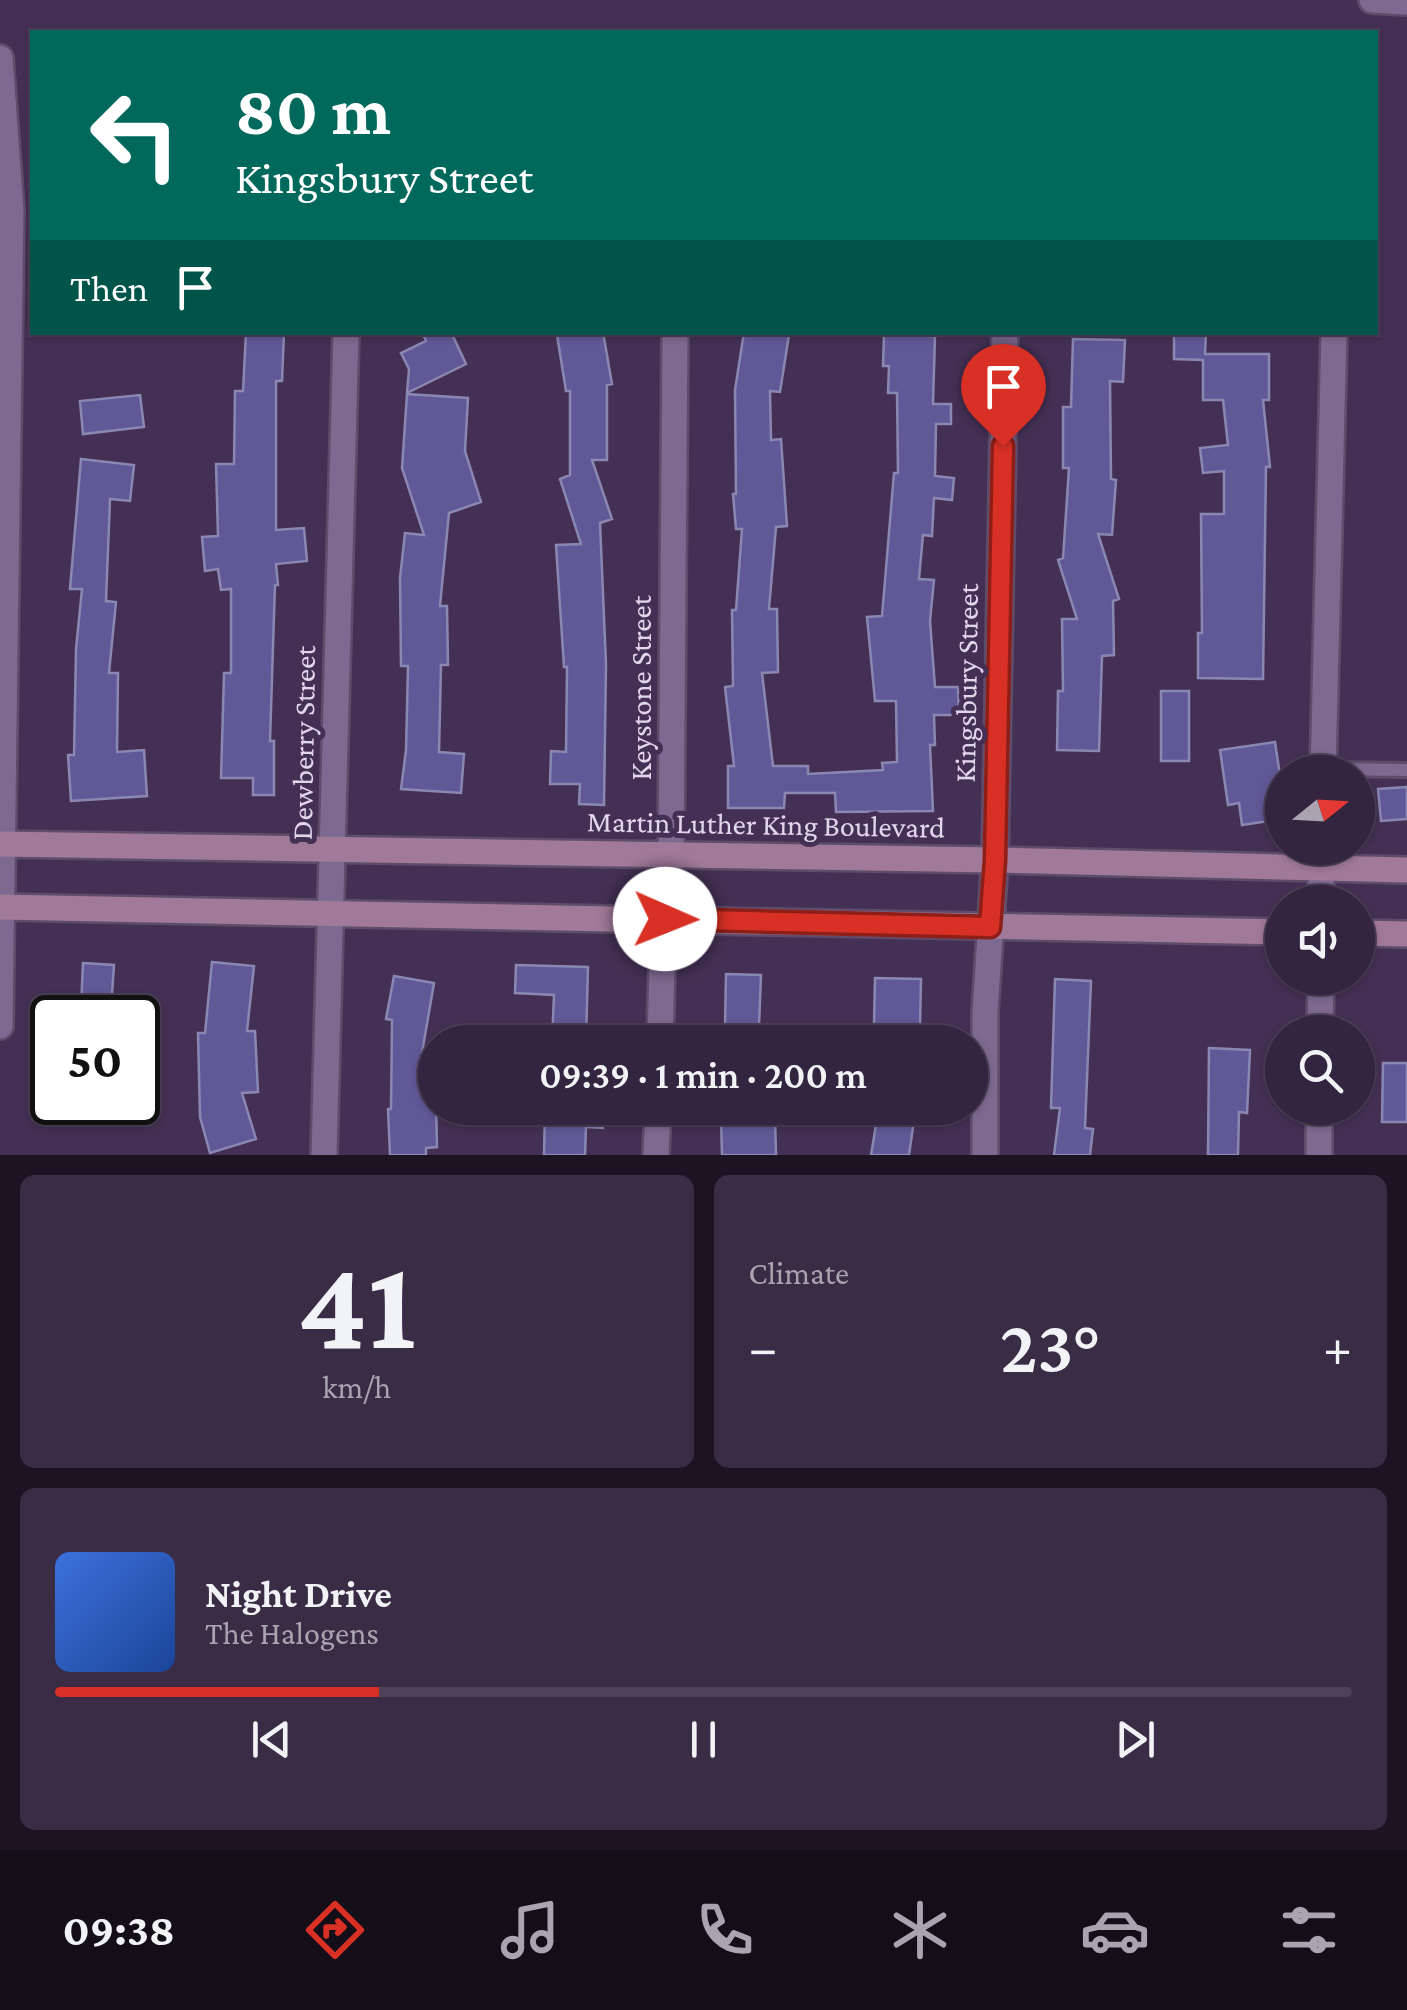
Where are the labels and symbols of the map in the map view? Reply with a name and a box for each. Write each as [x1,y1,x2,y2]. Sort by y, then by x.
pin [961,344,1046,447]
street label: Kingsbury Street [948,582,985,783]
street label: Keystone Street [624,594,658,781]
street label: Dewberry Street [285,644,322,841]
north arrow [1265,755,1375,865]
street label: Martin Luther King Boulevard [587,804,945,845]
position arrow [613,867,717,971]
speed limit sign: 50 [30,995,160,1125]

